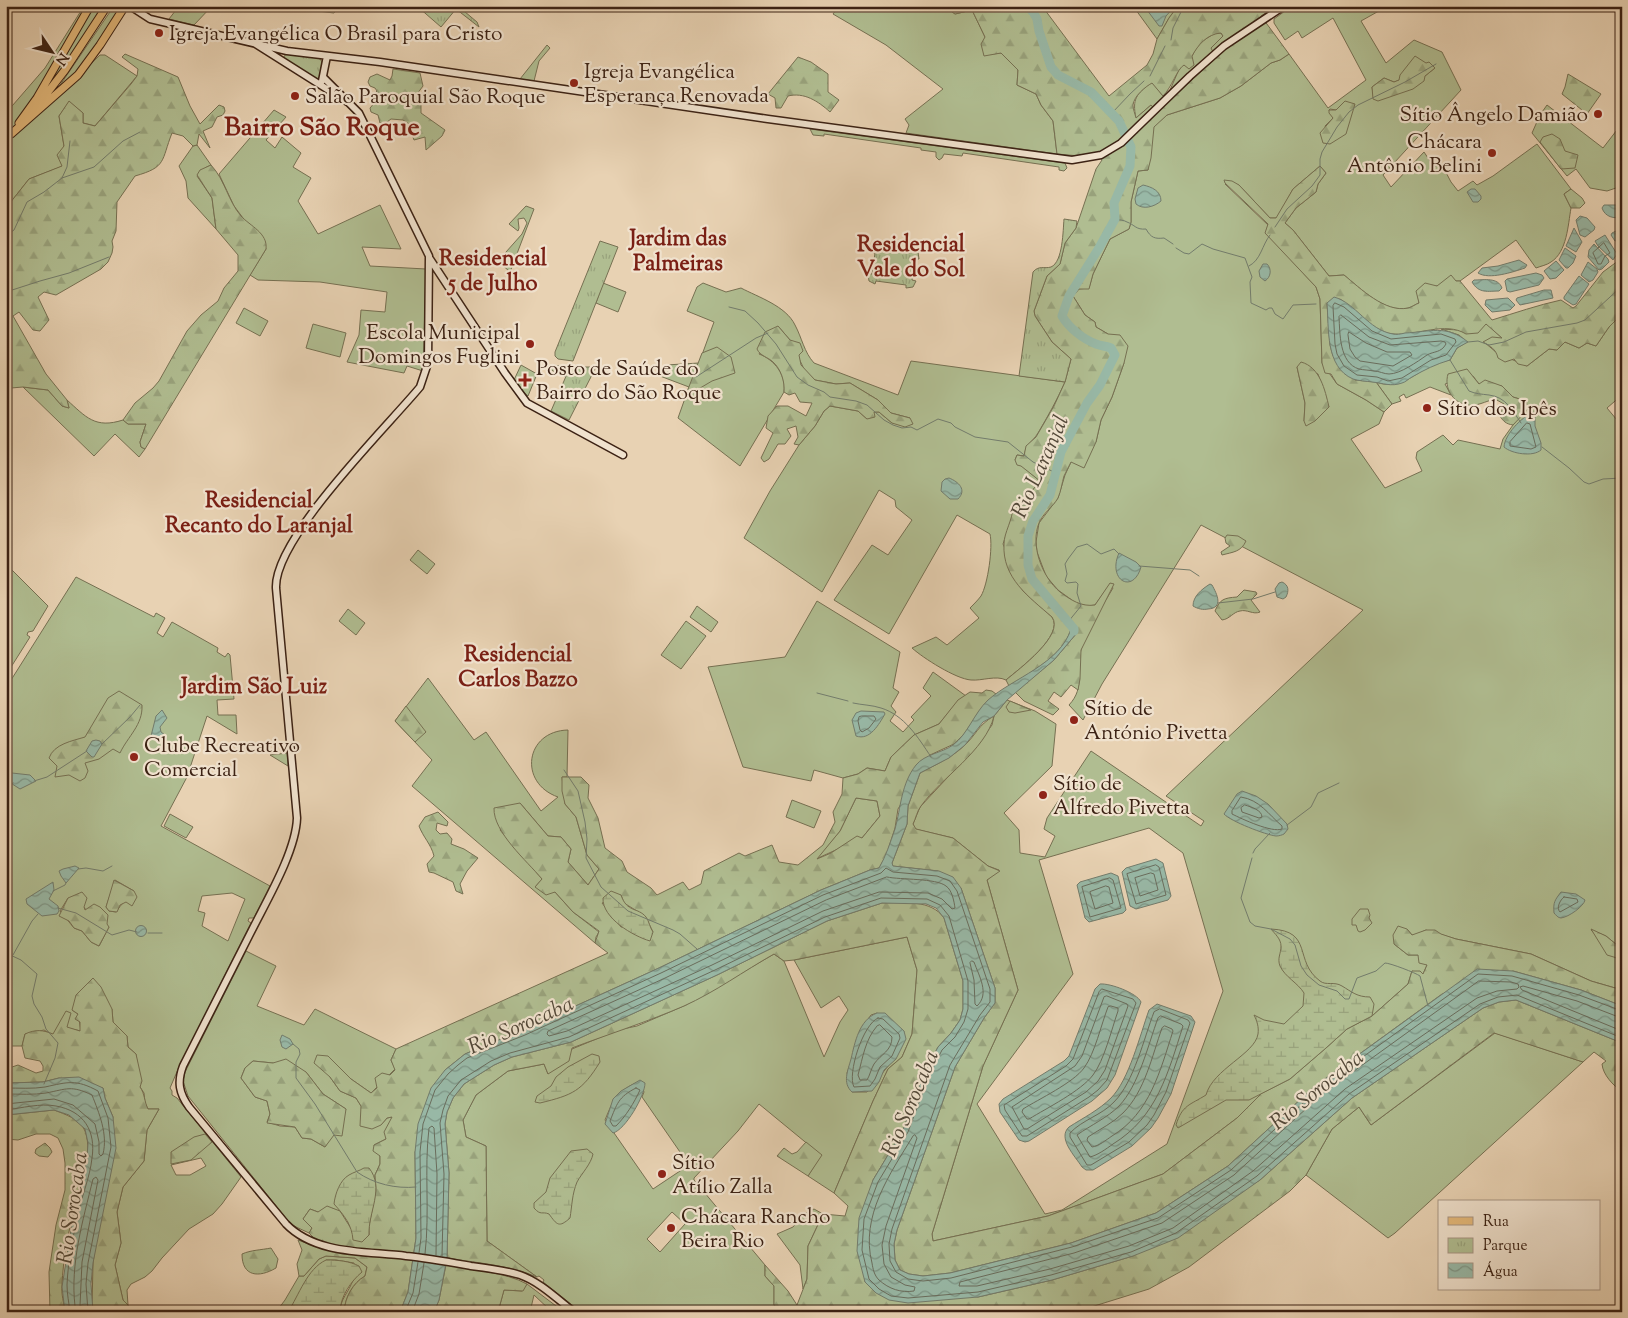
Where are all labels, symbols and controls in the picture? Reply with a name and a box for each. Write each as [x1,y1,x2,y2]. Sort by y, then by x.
place label: Igreja Evangélica O Brasil para Cristo [169,20,503,50]
marker: Igreja Evangélica O Brasil para Cristo [153,27,165,39]
north arrow [28,28,78,78]
text: N [50,48,72,69]
place label: Igreja Evangélica Esperança Renovada [584,58,769,112]
marker: Igreja Evangélica Esperança Renovada [568,77,580,89]
place label: Salão Paroquial São Roque [305,83,546,113]
marker: Salão Paroquial São Roque [289,90,301,102]
place label: Sítio Ângelo Damião [1399,101,1588,131]
marker: Sítio Ângelo Damião [1592,108,1604,120]
district label: Bairro São Roque [224,110,420,147]
place label: Chácara Antônio Belini [1347,128,1482,182]
marker: Chácara Antônio Belini [1486,147,1498,159]
district label: Jardim das Palmeiras [627,224,727,281]
district label: Residencial Vale do Sol [857,230,966,287]
district label: Residencial 5 de Julho [439,244,548,301]
place label: Escola Municipal Domingos Fuglini [358,319,520,373]
marker: Escola Municipal Domingos Fuglini [524,338,536,350]
place label: Posto de Saúde do Bairro do São Roque [536,355,721,409]
marker: Posto de Saúde do Bairro do São Roque [518,373,532,387]
place label: Sítio dos Ipês [1437,395,1557,425]
marker: Sítio dos Ipês [1421,402,1433,414]
water label: Rio Laranjal [1005,410,1079,524]
district label: Residencial Recanto do Laranjal [165,486,354,543]
district label: Residencial Carlos Bazzo [458,640,578,697]
district label: Jardim São Luiz [179,672,328,704]
place label: Sítio de António Pivetta [1084,695,1228,749]
marker: Sítio de António Pivetta [1068,714,1080,726]
place label: Clube Recreativo Comercial [144,732,300,786]
marker: Clube Recreativo Comercial [128,751,140,763]
place label: Sítio de Alfredo Pivetta [1053,770,1190,824]
marker: Sítio de Alfredo Pivetta [1037,789,1049,801]
water label: Rio Sorocaba [463,989,579,1064]
water label: Rio Sorocaba [1264,1043,1372,1139]
water label: Rio Sorocaba [875,1046,949,1162]
place label: Sítio Atílio Zalla [672,1149,773,1203]
water label: Rio Sorocaba [50,1150,98,1267]
marker: Sítio Atílio Zalla [656,1168,668,1180]
legend [1438,1200,1600,1290]
place label: Chácara Rancho Beira Rio [681,1203,831,1257]
text: Rua [1483,1212,1509,1233]
marker: Chácara Rancho Beira Rio [665,1222,677,1234]
text: Parque [1483,1236,1527,1257]
text: Água [1483,1261,1518,1283]

